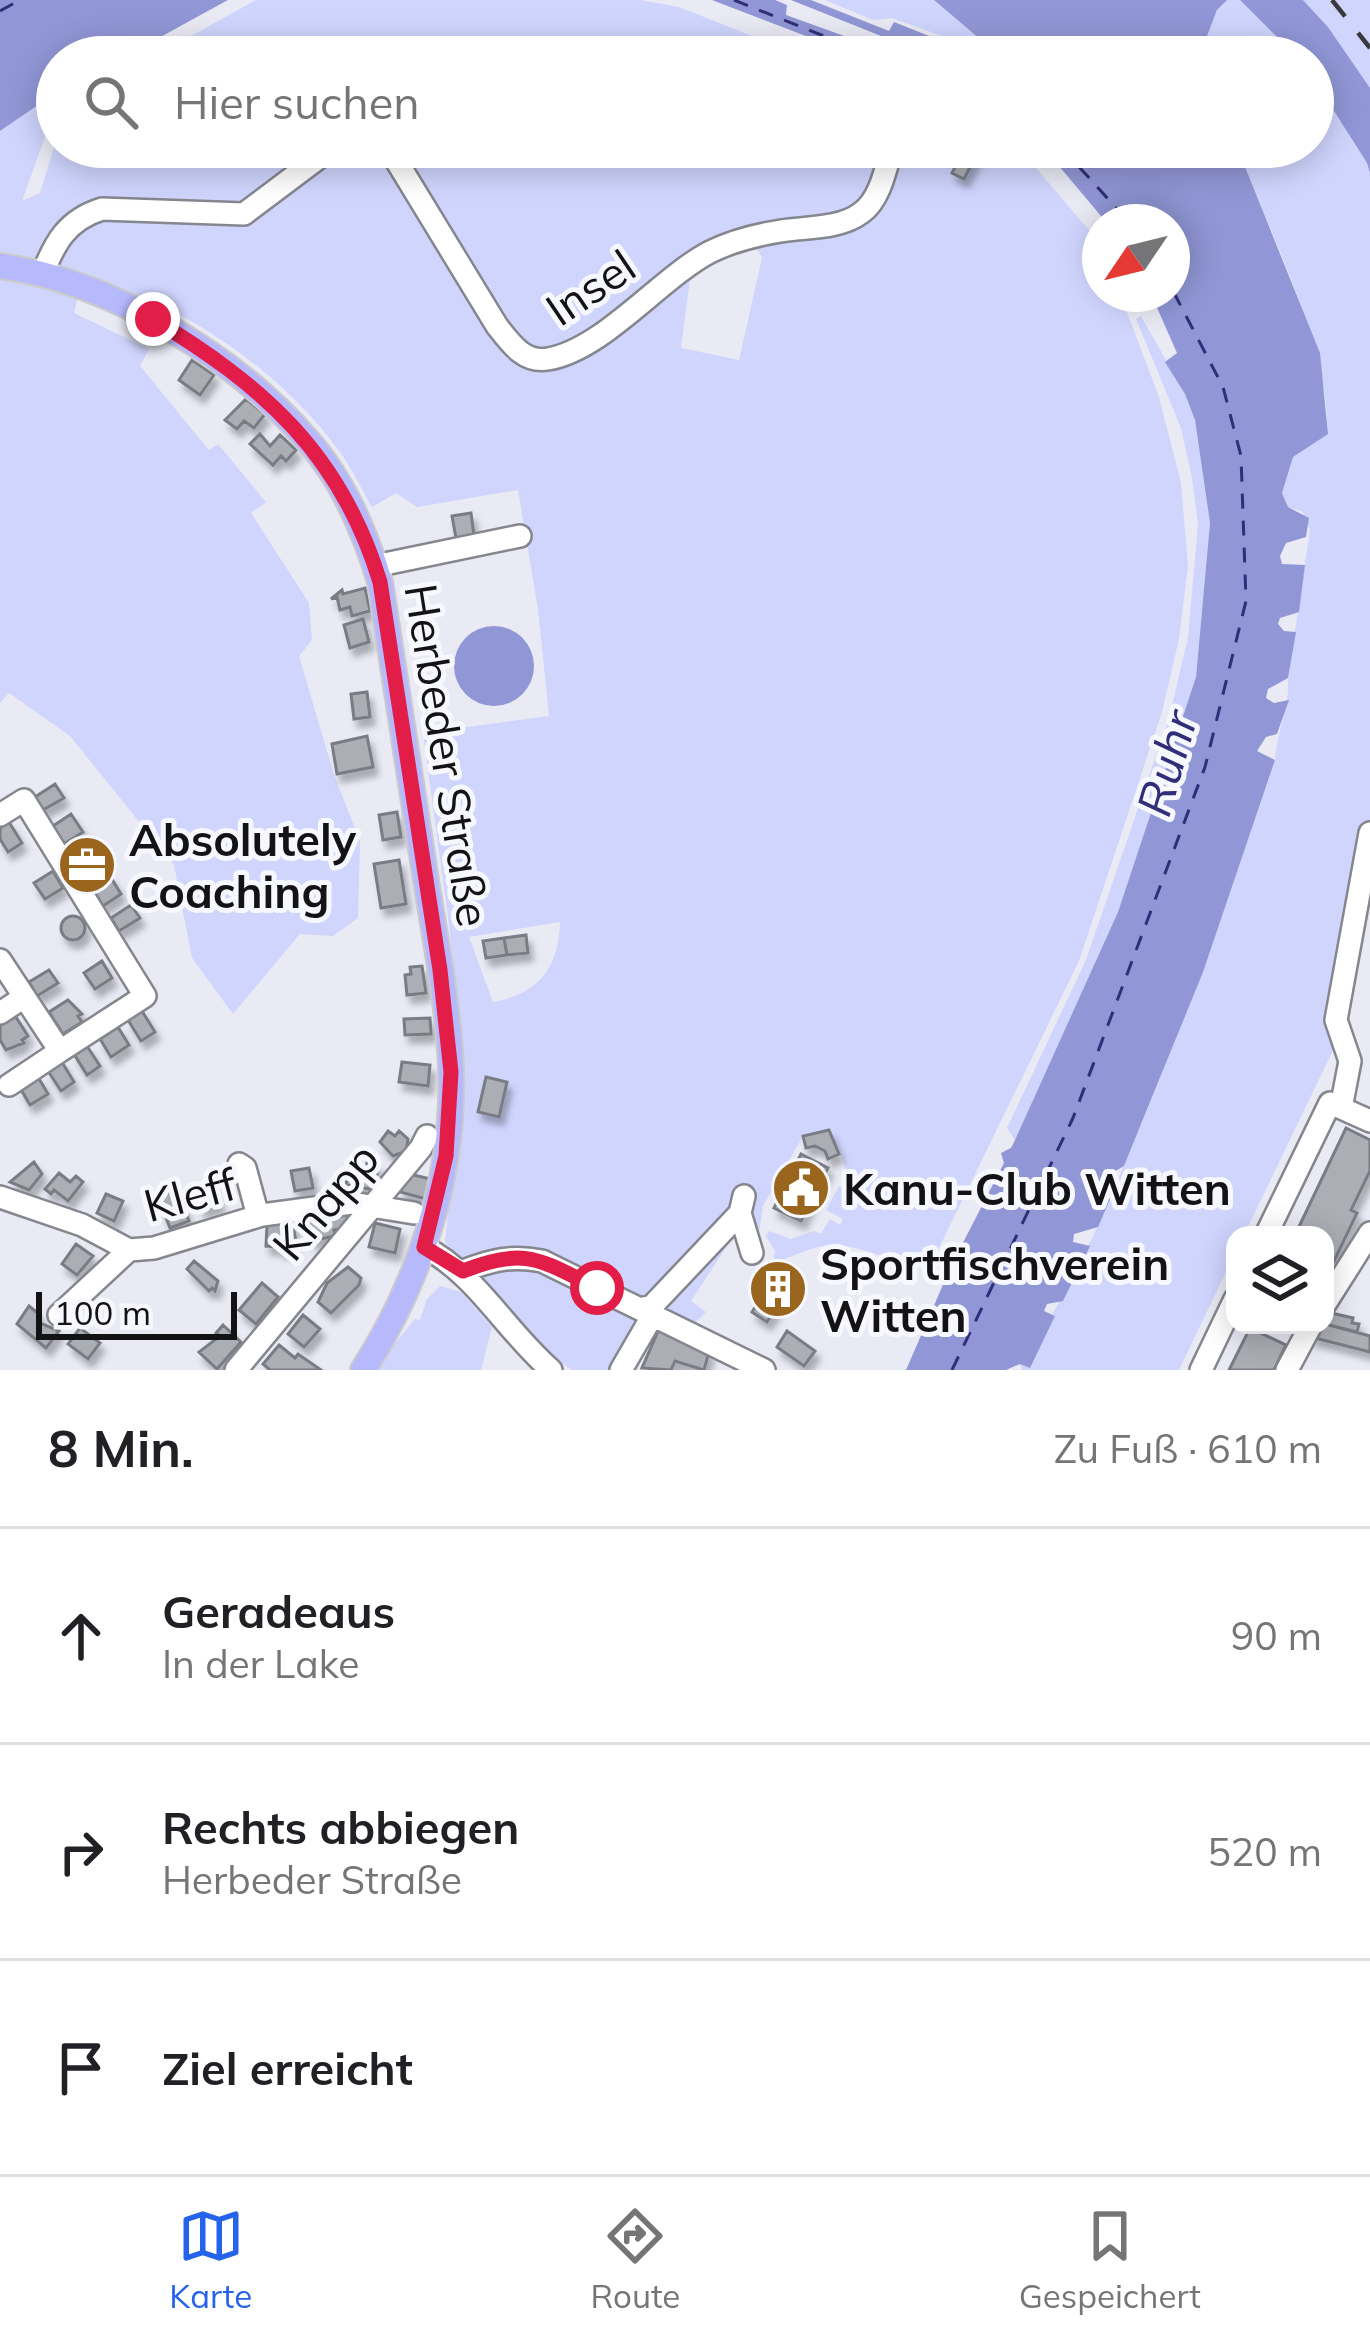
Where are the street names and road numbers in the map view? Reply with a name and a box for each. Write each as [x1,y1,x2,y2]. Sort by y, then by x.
street label: Insel [535,237,645,337]
street label: Herbeder Straße [393,580,503,930]
street label: Knapp [260,1131,390,1271]
street label: Kleff [138,1155,243,1233]

